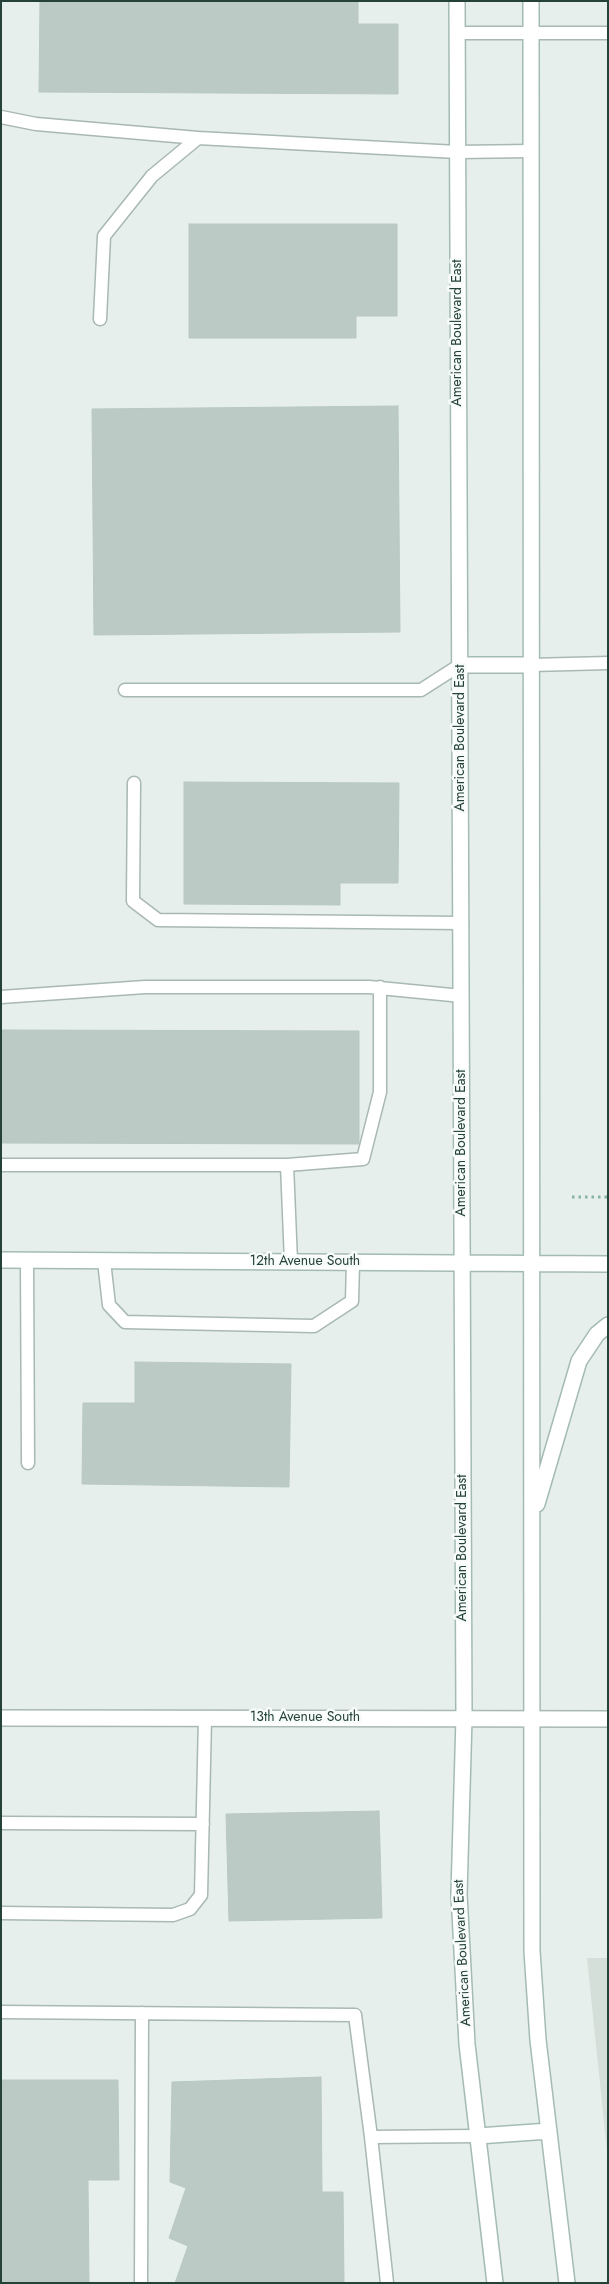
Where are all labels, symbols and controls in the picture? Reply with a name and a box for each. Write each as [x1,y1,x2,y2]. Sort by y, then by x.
street label: American Boulevard East [450,259,466,407]
street label: American Boulevard East [453,664,469,812]
street label: American Boulevard East [454,1069,470,1217]
street label: 12th Avenue South [250,1254,360,1270]
street label: American Boulevard East [455,1474,471,1622]
street label: 13th Avenue South [250,1710,360,1726]
street label: American Boulevard East [451,1879,475,2027]

